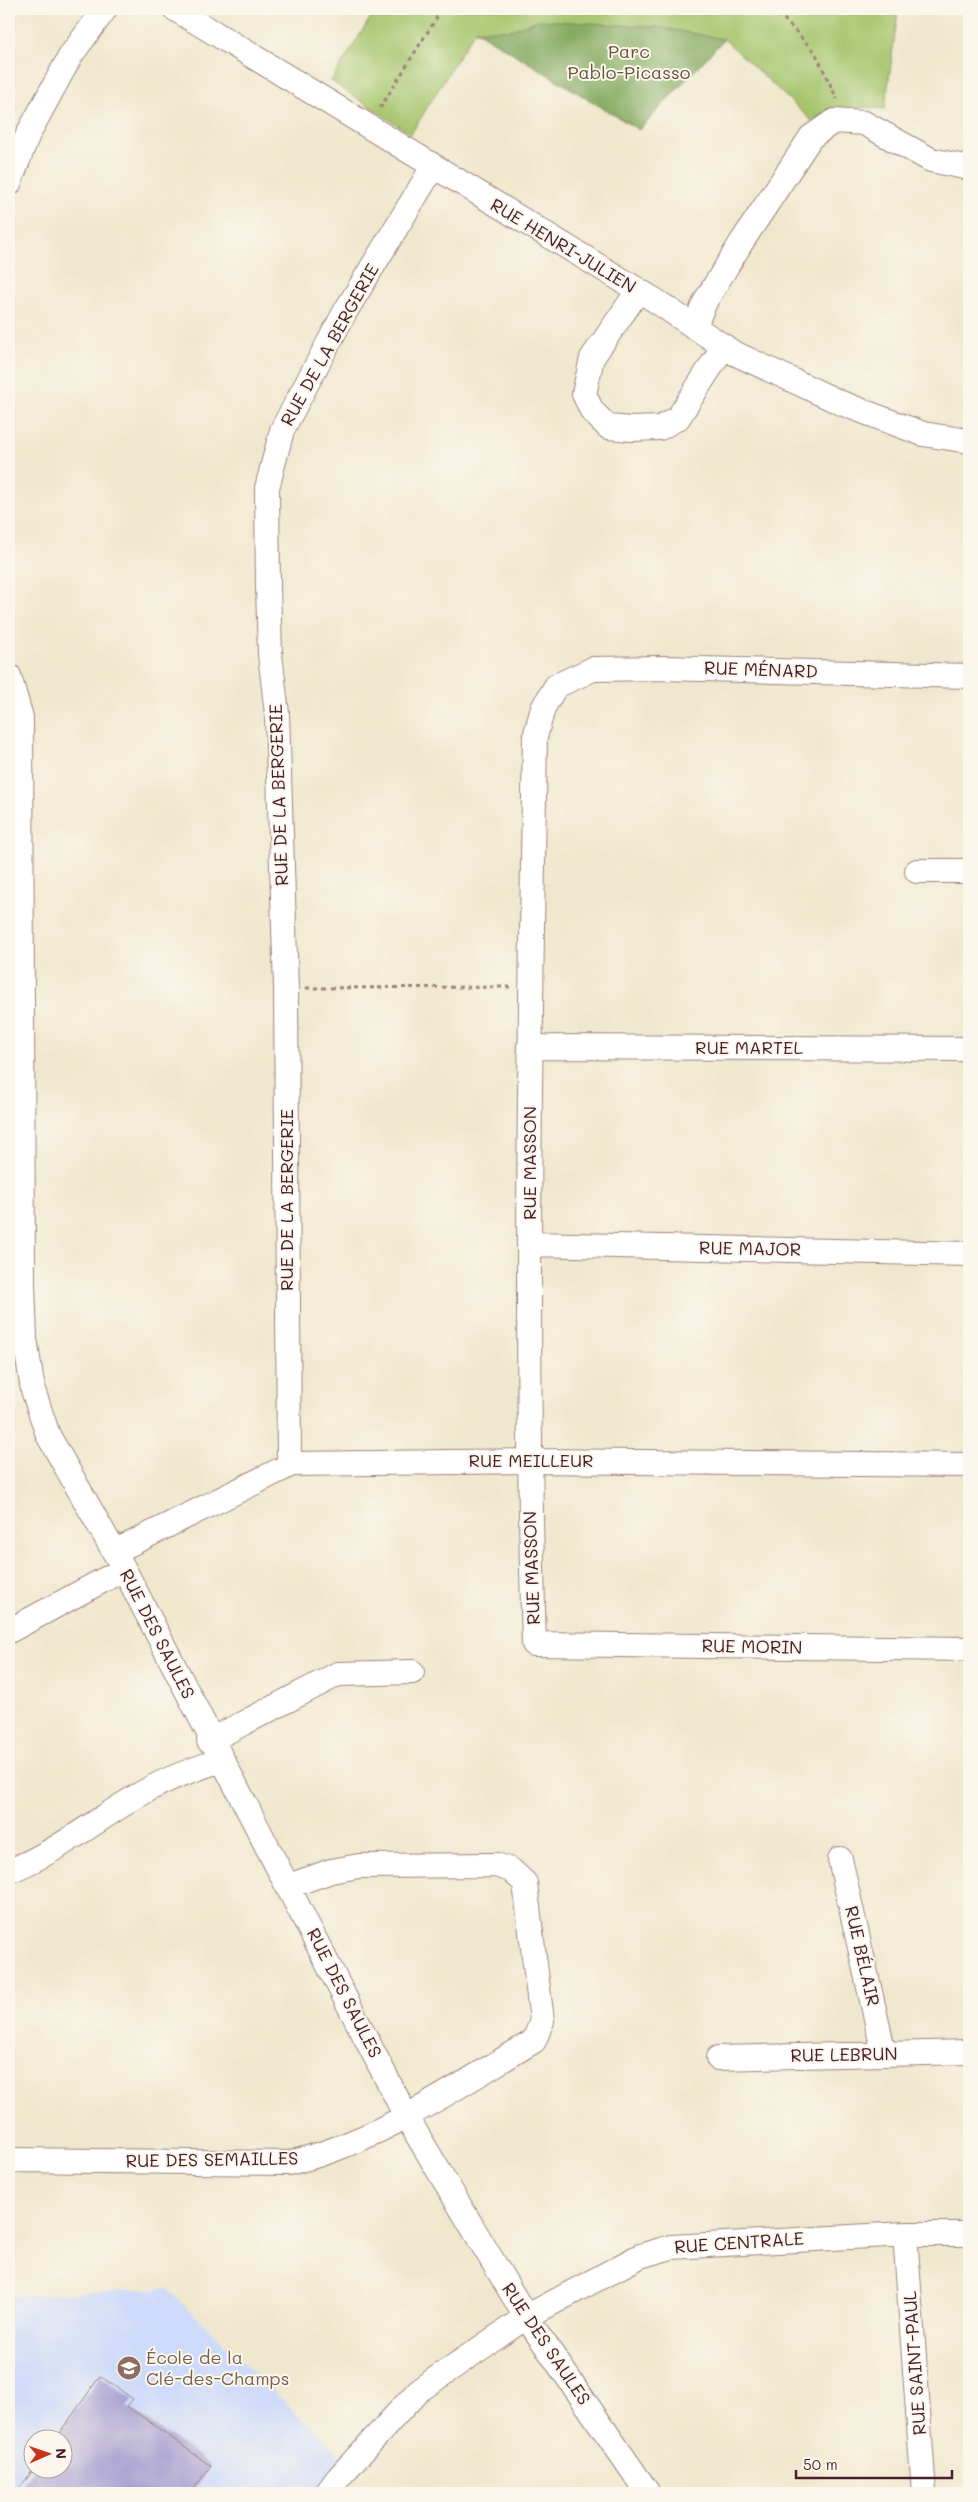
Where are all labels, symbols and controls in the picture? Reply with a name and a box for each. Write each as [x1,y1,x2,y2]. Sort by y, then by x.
park label: Parc Pablo-Picasso [568,39,691,84]
street label: RUE HENRI-JULIEN [486,192,641,298]
street label: RUE DE LA BERGERIE [274,259,384,430]
street label: RUE MÉNARD [704,655,818,683]
street label: RUE DE LA BERGERIE [263,704,293,886]
street label: RUE MARTEL [695,1035,803,1059]
street label: RUE MASSON [517,1106,541,1220]
street label: RUE DE LA BERGERIE [274,1109,298,1291]
street label: RUE MAJOR [699,1235,801,1261]
street label: RUE MEILLEUR [469,1448,593,1472]
street label: RUE MASSON [517,1511,545,1626]
street label: RUE DES SAULES [115,1565,201,1703]
street label: RUE MORIN [701,1633,803,1659]
street label: RUE BÉLAIR [840,1903,886,2008]
street label: RUE DES SAULES [302,1924,388,2062]
street label: RUE LEBRUN [790,2041,898,2067]
street label: RUE DES SEMAILLES [125,2145,299,2173]
street label: RUE CENTRALE [673,2226,805,2259]
street label: RUE DES SAULES [497,2278,597,2409]
street label: RUE SAINT-PAUL [897,2290,931,2436]
place label: École de la Clé-des-Champs [146,2345,289,2390]
school or university icon: École de la Clé-des-Champs [116,2355,142,2381]
north arrow [22,2430,72,2480]
scale bar [796,2447,952,2479]
text: N [52,2448,71,2459]
text: 50 m [803,2454,838,2474]

